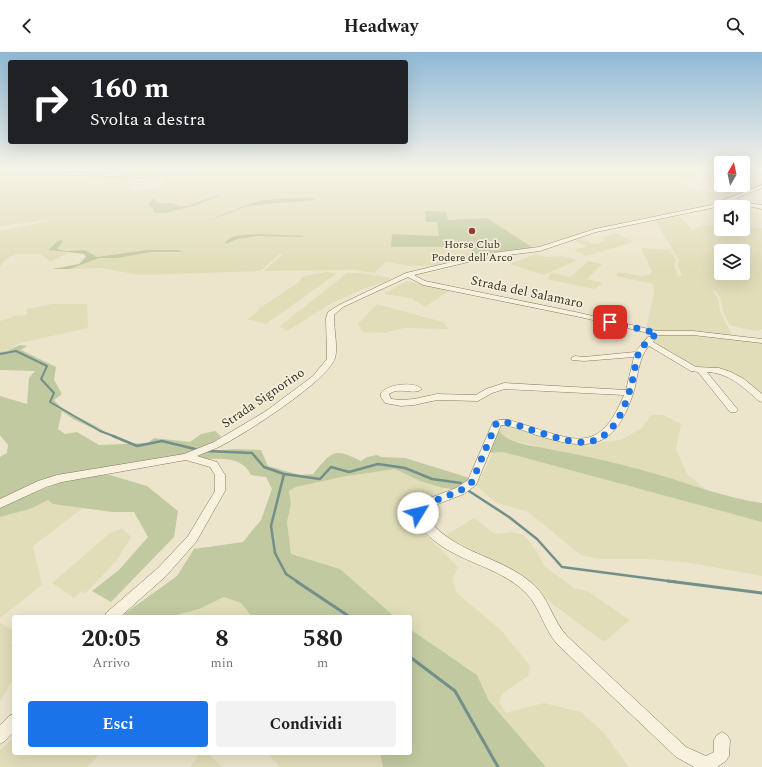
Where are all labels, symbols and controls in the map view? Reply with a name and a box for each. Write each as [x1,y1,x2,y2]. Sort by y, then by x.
text: Headway [344,13,418,40]
icon: back [16,15,38,37]
icon: search [724,15,746,37]
text: 160 m [90,67,169,110]
icon: right [24,76,76,128]
text: Svolta a destra [90,106,206,133]
north arrow [714,156,750,192]
map controls [714,156,750,280]
button: sound [714,200,750,236]
marker: Horse Club Podere dell'Arco [467,226,477,236]
place label: Horse Club Podere dell'Arco [431,236,513,266]
button: layers [714,244,750,280]
street label: Strada del Salamaro [469,270,585,314]
pin [593,305,627,339]
icon: arrive [599,311,621,333]
street label: Strada Signorino [217,363,309,433]
position arrow [397,492,439,534]
text: 20:05 [81,621,141,657]
text: 8 [215,621,229,657]
text: 580 [302,621,343,657]
text: Arrivo [93,653,130,673]
text: min [211,653,233,673]
text: m [317,653,328,673]
button: Esci [28,701,208,747]
button: Condividi [216,701,396,747]

